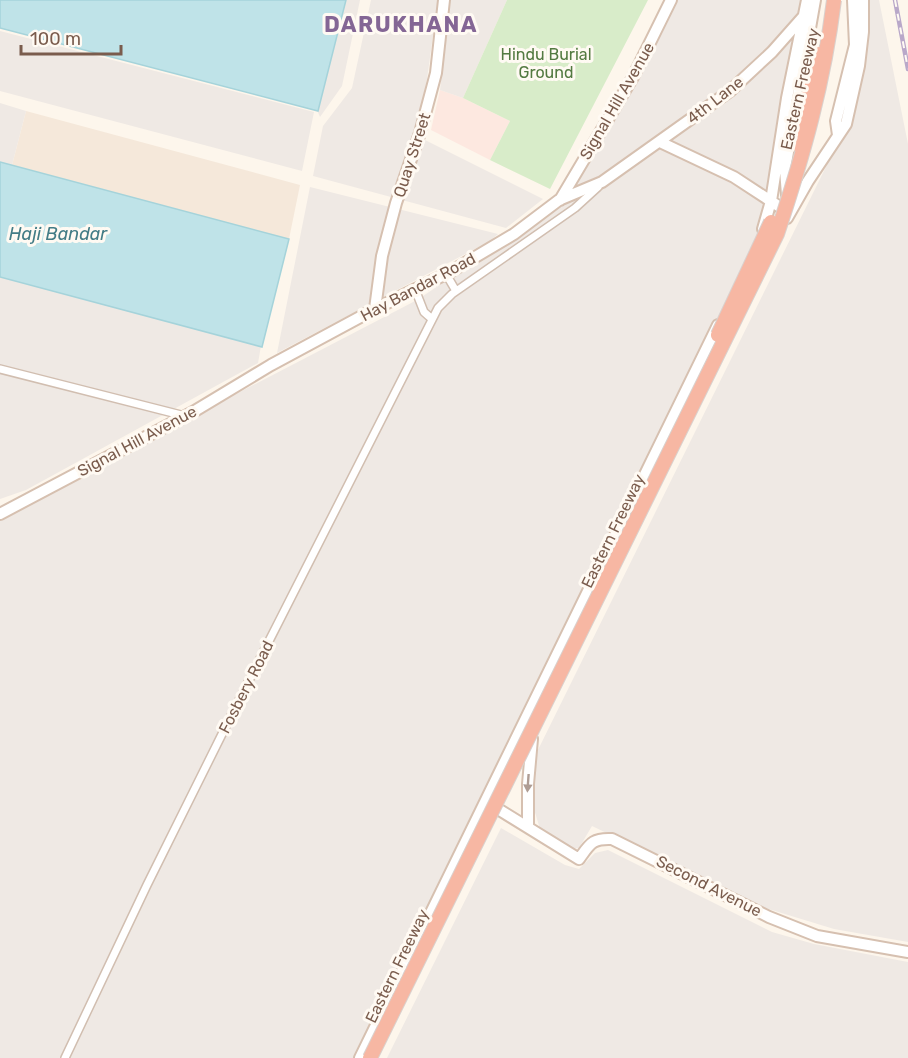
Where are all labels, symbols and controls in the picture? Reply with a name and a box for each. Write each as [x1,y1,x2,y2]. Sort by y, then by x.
district label: DARUKHANA [324,11,478,38]
scale bar [21,18,122,56]
street label: Eastern Freeway [777,26,823,152]
text: 100 m [30,28,81,50]
street label: Signal Hill Avenue [576,39,658,163]
park label: Hindu Burial Ground [500,45,592,82]
street label: 4th Lane [683,72,747,128]
street label: Quay Street [389,110,435,200]
water label: Haji Bandar [9,223,108,245]
street label: Hay Bandar Road [357,249,479,325]
street label: Signal Hill Avenue [74,402,200,480]
street label: Eastern Freeway [577,471,649,591]
street label: Fosbery Road [215,638,277,736]
one-way arrow [524,773,533,792]
street label: Second Avenue [653,851,765,921]
street label: Eastern Freeway [361,906,433,1026]

